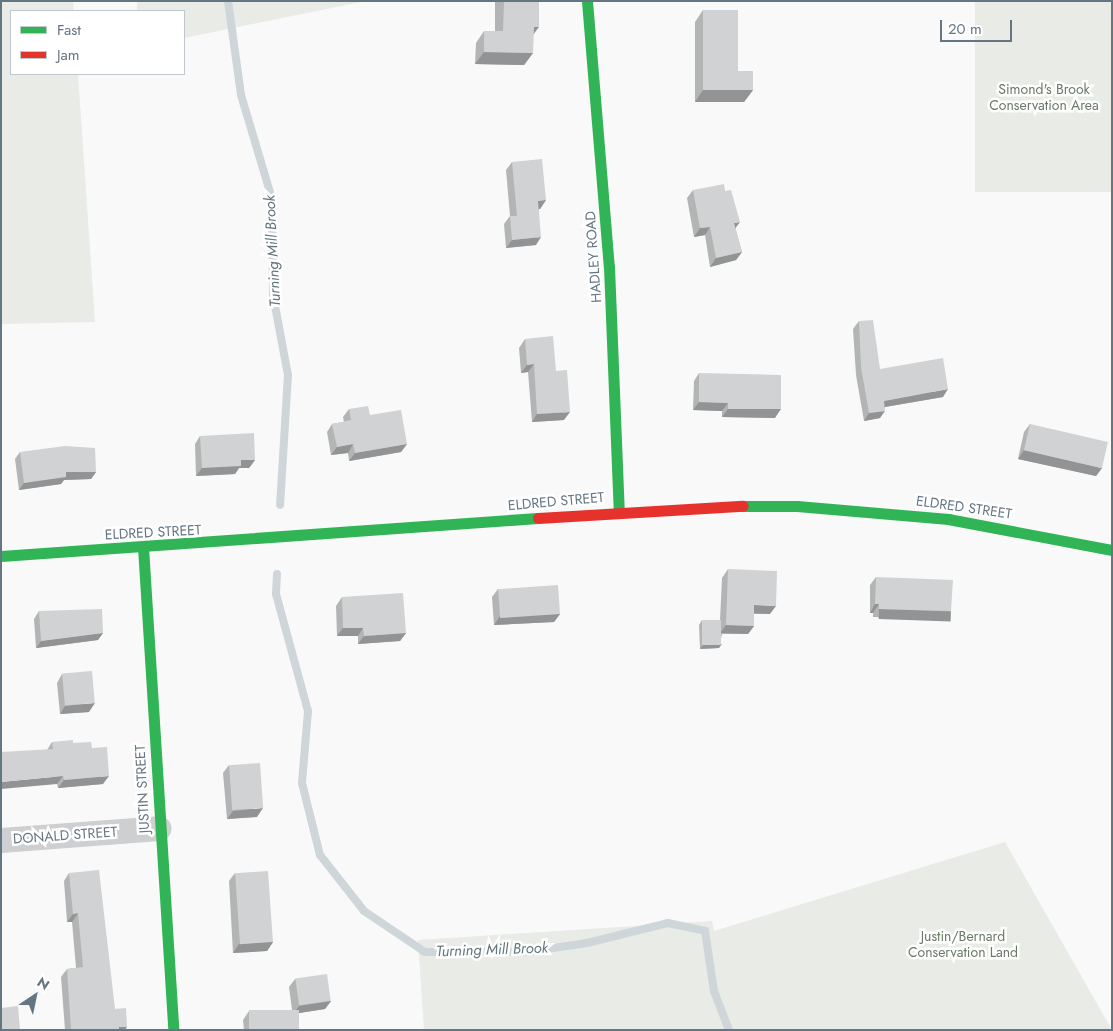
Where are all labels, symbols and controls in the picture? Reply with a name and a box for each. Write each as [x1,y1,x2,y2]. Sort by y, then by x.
legend [10,10,185,75]
scale bar [943,10,1016,42]
text: 20 m [948,18,982,40]
text: Fast [57,19,81,41]
text: Jam [57,44,80,66]
park label: Simond's Brook Conservation Area [989,81,1099,114]
water label: Turning Mill Brook [261,195,285,307]
street label: HADLEY ROAD [581,210,605,304]
street label: ELDRED STREET [507,488,605,514]
street label: ELDRED STREET [915,492,1013,522]
street label: ELDRED STREET [104,521,202,543]
street label: JUSTIN STREET [131,744,153,834]
street label: DONALD STREET [12,823,118,847]
park label: Justin/Bernard Conservation Land [908,928,1018,960]
water label: Turning Mill Brook [436,939,548,961]
north arrow [10,971,60,1021]
text: N [33,972,54,995]

